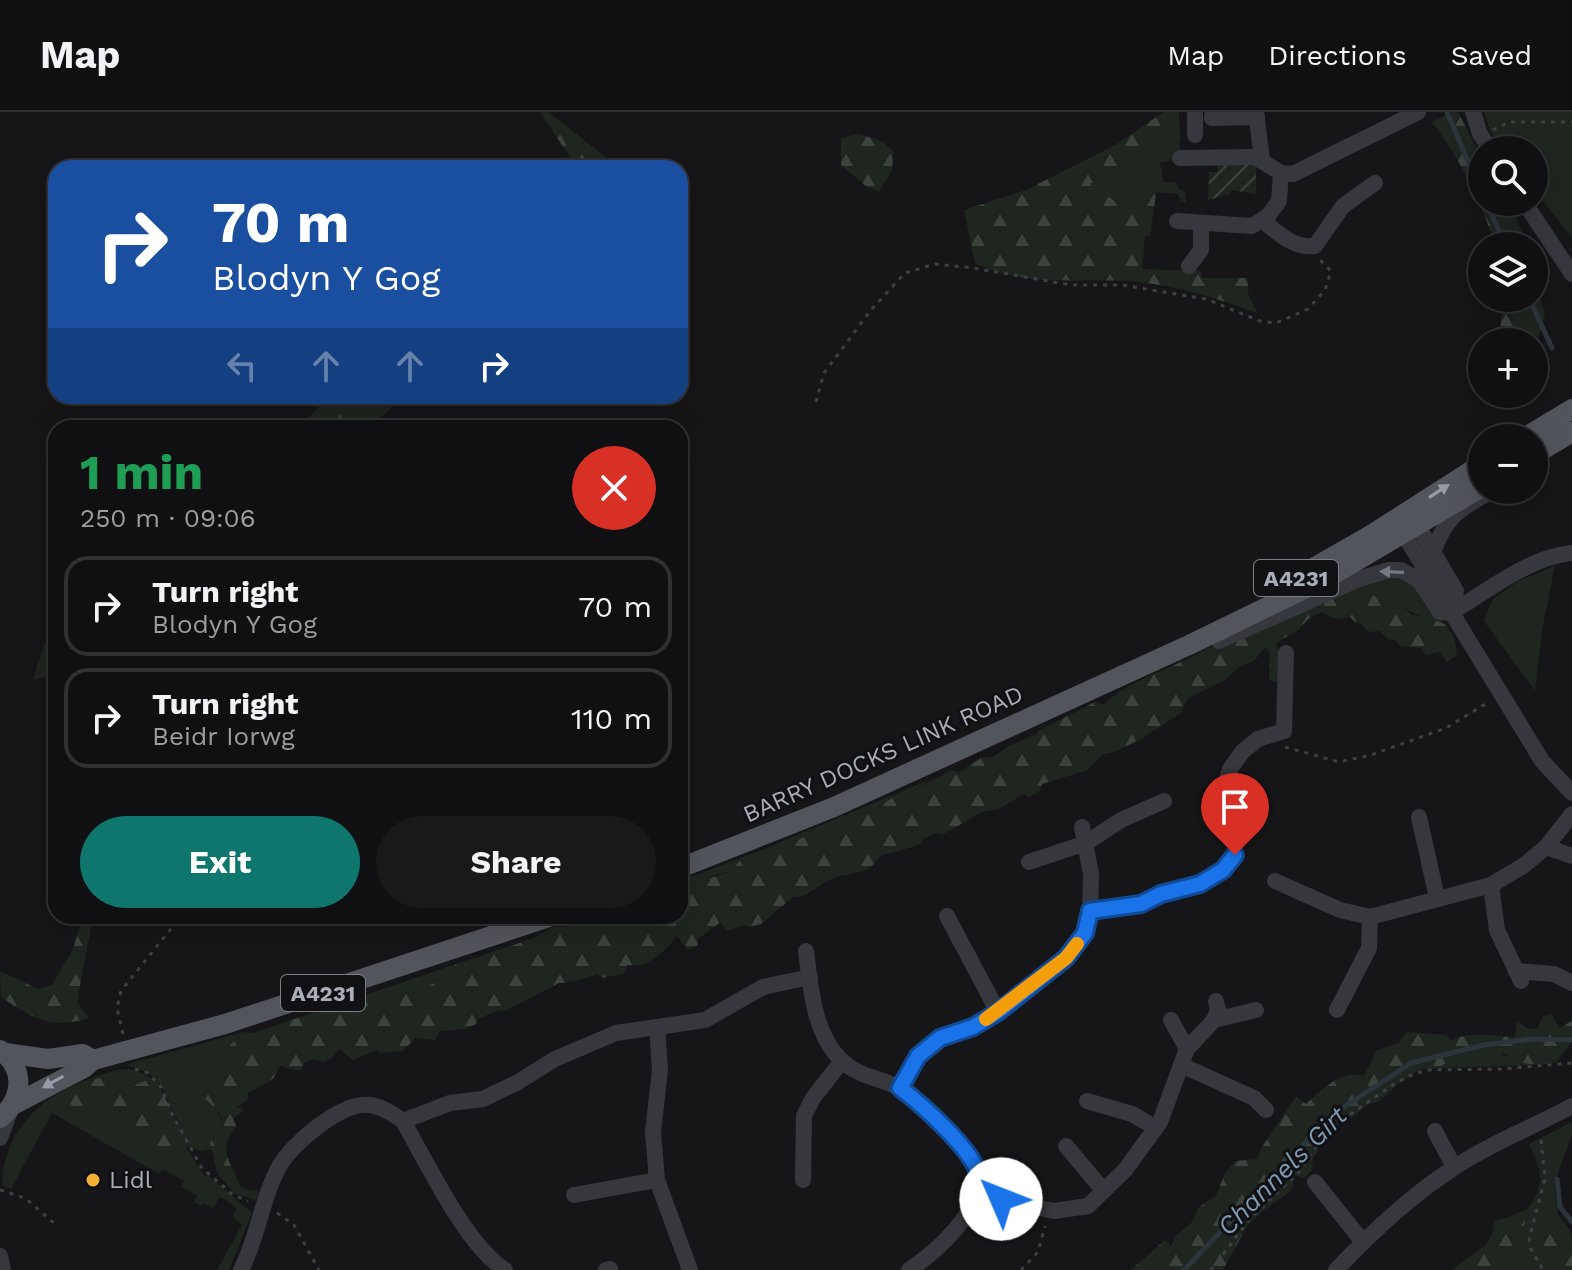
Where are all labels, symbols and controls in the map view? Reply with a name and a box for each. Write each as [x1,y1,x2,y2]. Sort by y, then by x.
text: Map [40,33,120,77]
text: Map [1167,39,1224,72]
text: Directions [1268,39,1407,72]
text: Saved [1451,39,1532,72]
map controls [1468,136,1548,504]
button: search [1468,136,1548,216]
text: 70 m [212,190,349,256]
icon: right [80,192,184,296]
button: layers [1468,232,1548,312]
text: Blodyn Y Gog [212,257,441,299]
button: + [1468,328,1548,408]
icon: left [220,344,264,388]
icon: ahead [304,344,348,388]
icon: ahead [388,344,432,388]
icon: right [472,344,516,388]
button: − [1468,424,1548,504]
text: 1 min [80,444,203,501]
button: close [572,446,656,530]
one-way arrow [1428,484,1450,498]
text: 250 m · 09:06 [80,503,256,533]
road number: A4231 [1254,560,1338,596]
one-way arrow [1379,566,1404,579]
text: Turn right [152,574,298,609]
icon: right [84,584,128,628]
text: 70 m [578,589,652,624]
text: Blodyn Y Gog [152,609,317,639]
street label: BARRY DOCKS LINK ROAD [739,680,1027,828]
text: Turn right [152,686,298,721]
icon: right [84,696,128,740]
text: 110 m [571,701,652,736]
text: Beidr Iorwg [152,721,295,751]
pin [1201,773,1269,855]
icon: arrive [1213,785,1257,829]
button: Exit [80,816,360,908]
button: Share [376,816,656,908]
road number: A4231 [281,975,365,1011]
one-way arrow [42,1075,64,1089]
water label: Channels Girt [1211,1100,1353,1242]
position arrow [959,1157,1043,1241]
place label: Lidl [109,1166,153,1194]
marker: Lidl [84,1171,102,1189]

